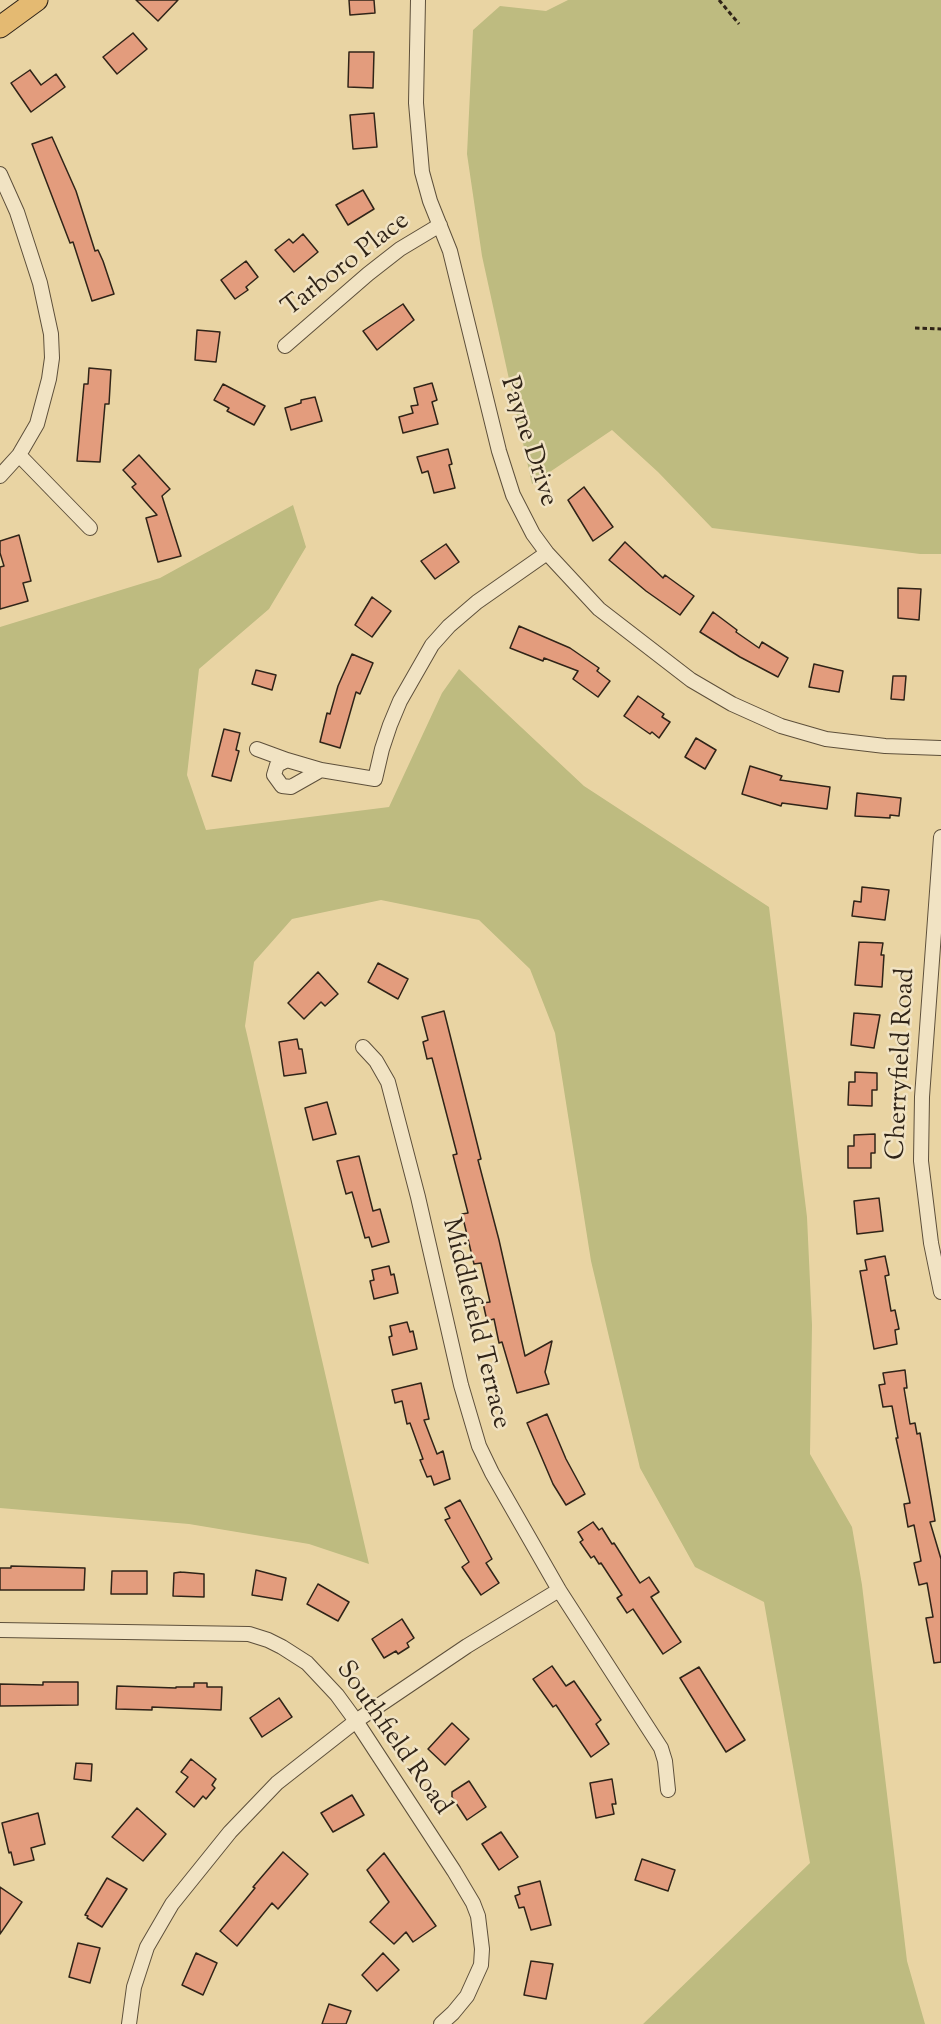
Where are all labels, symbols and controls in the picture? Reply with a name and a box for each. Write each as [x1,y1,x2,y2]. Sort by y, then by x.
street label: Tarboro Place [277,207,417,325]
street label: Payne Drive [491,373,563,511]
street label: Cherryfield Road [882,967,924,1161]
street label: Middlefield Terrace [433,1216,515,1432]
street label: Southfield Road [327,1656,457,1822]

